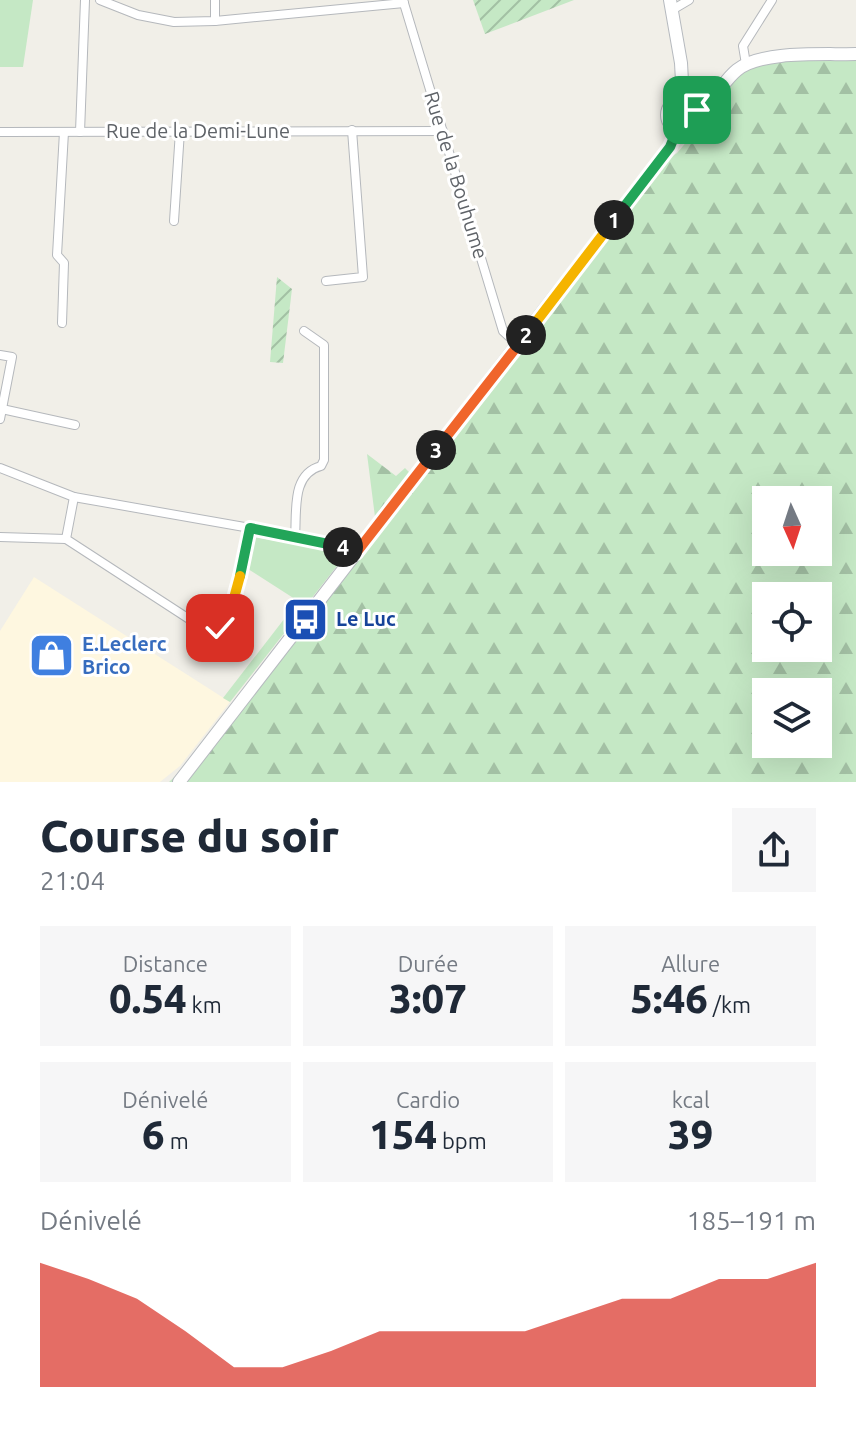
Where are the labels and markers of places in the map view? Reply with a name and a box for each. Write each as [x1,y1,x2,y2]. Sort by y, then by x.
pin [663,76,731,144]
pin: 1 [594,200,634,240]
pin: 2 [506,315,546,355]
pin: 3 [416,430,456,470]
pin: 4 [323,527,363,567]
pin [186,594,254,662]
bus stop icon: Le Luc [281,595,329,643]
place label: Le Luc [336,607,396,630]
shop icon: E.Leclerc Brico [27,632,75,680]
place label: E.Leclerc Brico [82,632,167,678]

